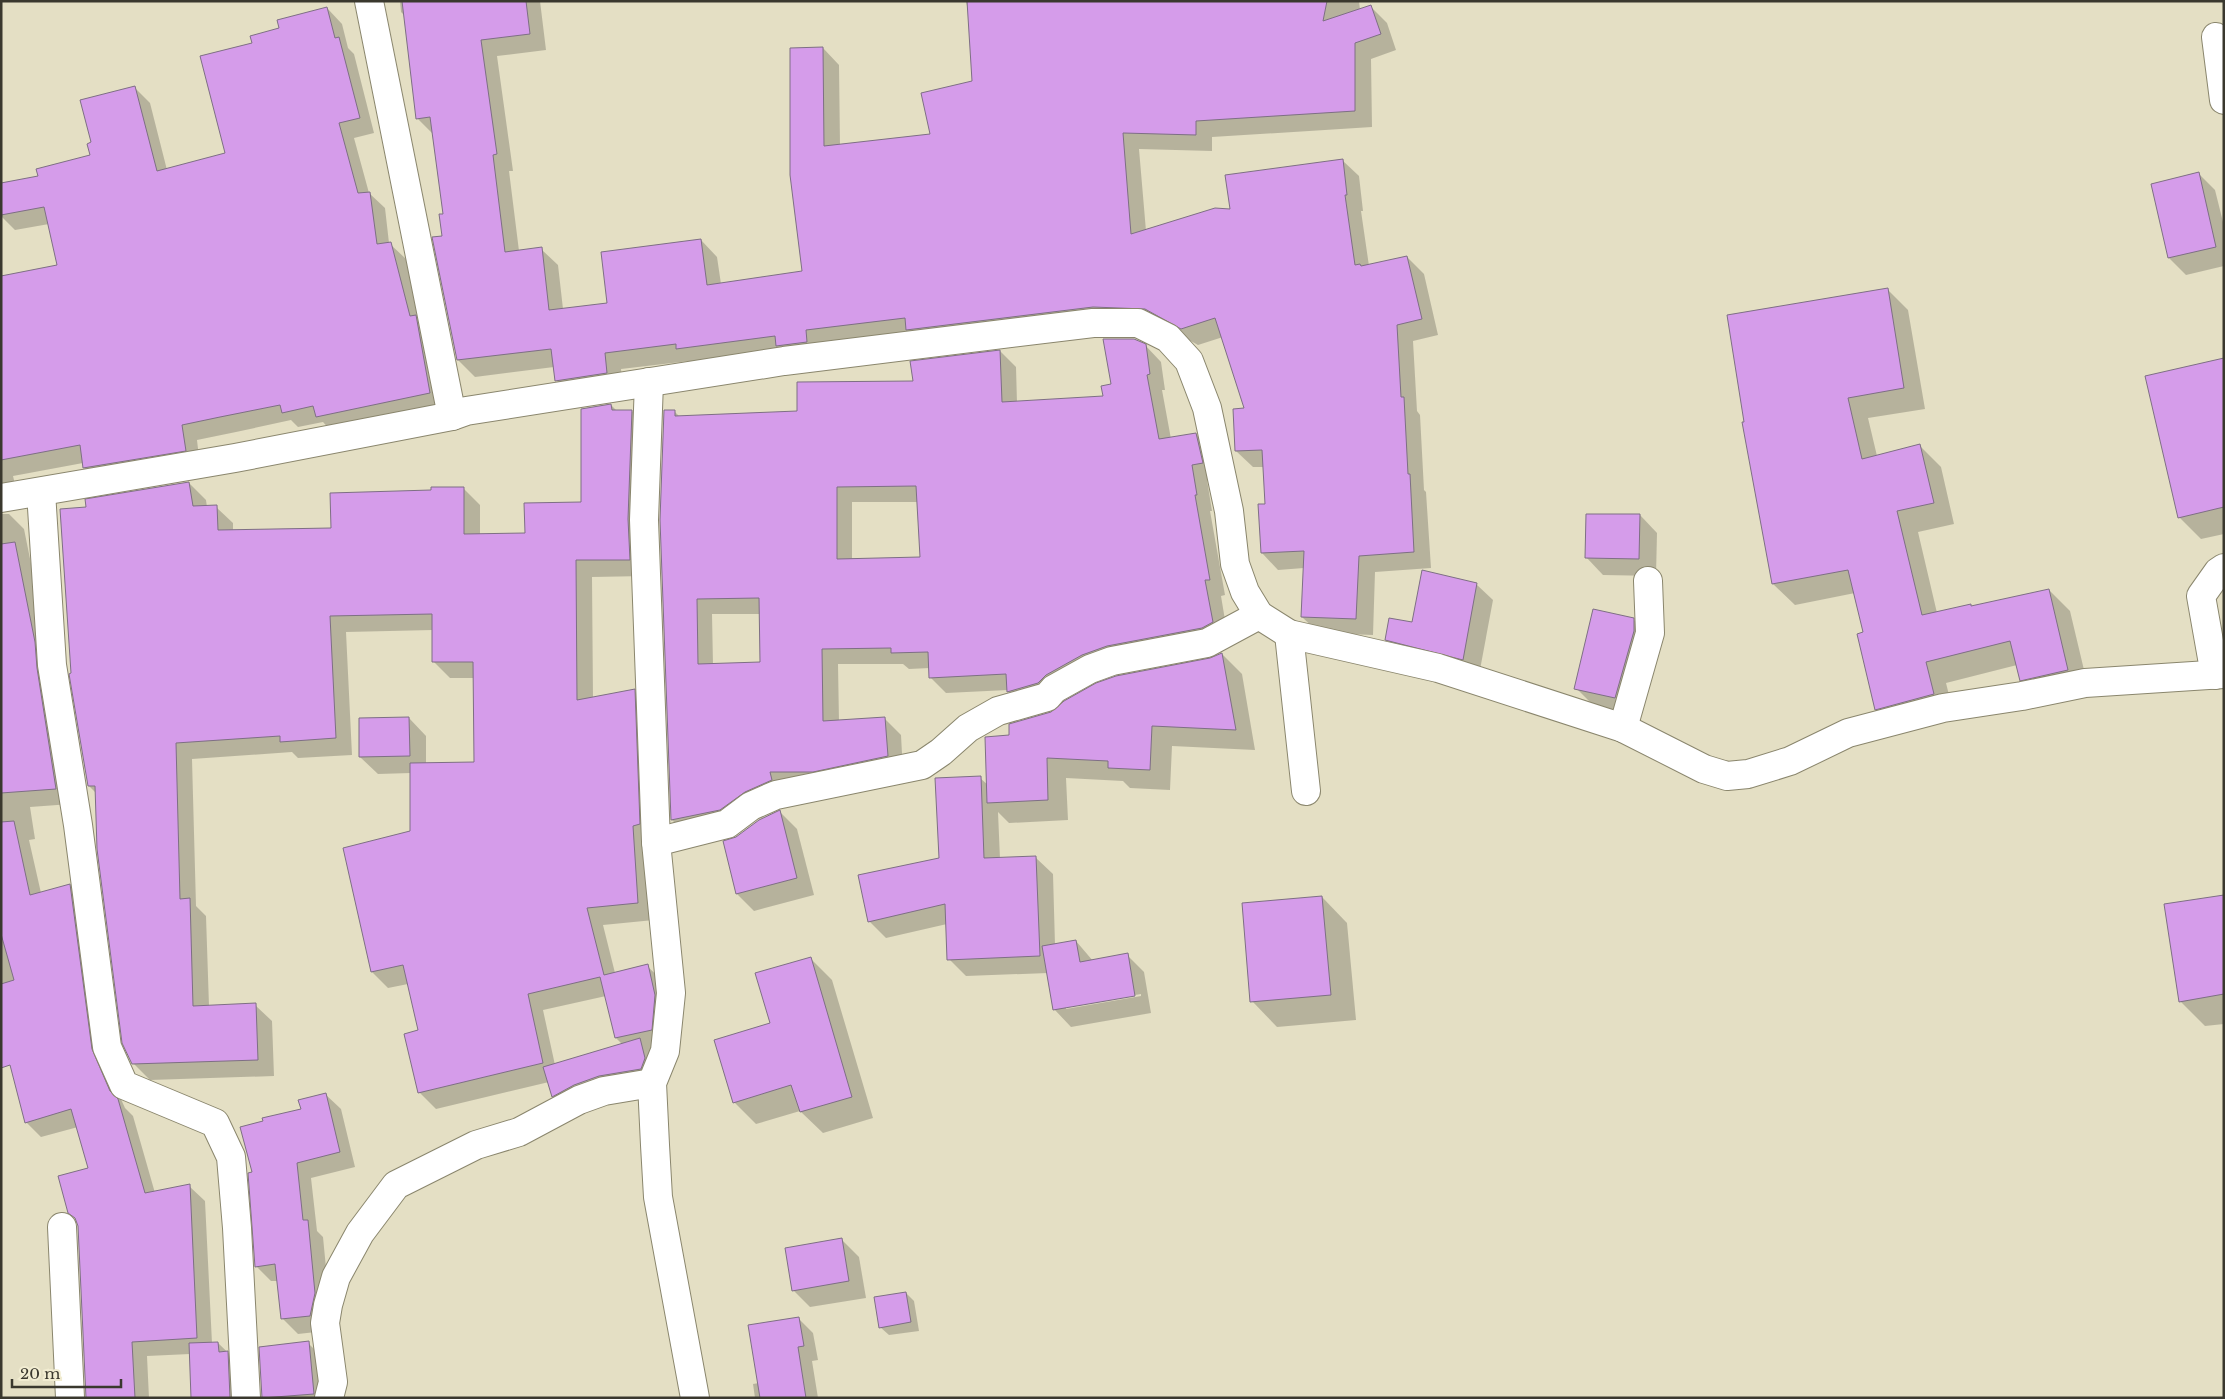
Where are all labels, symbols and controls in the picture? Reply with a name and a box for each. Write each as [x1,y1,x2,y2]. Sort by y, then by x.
scale bar [12,1356,121,1388]
text: 20 m [20,1364,60,1383]

